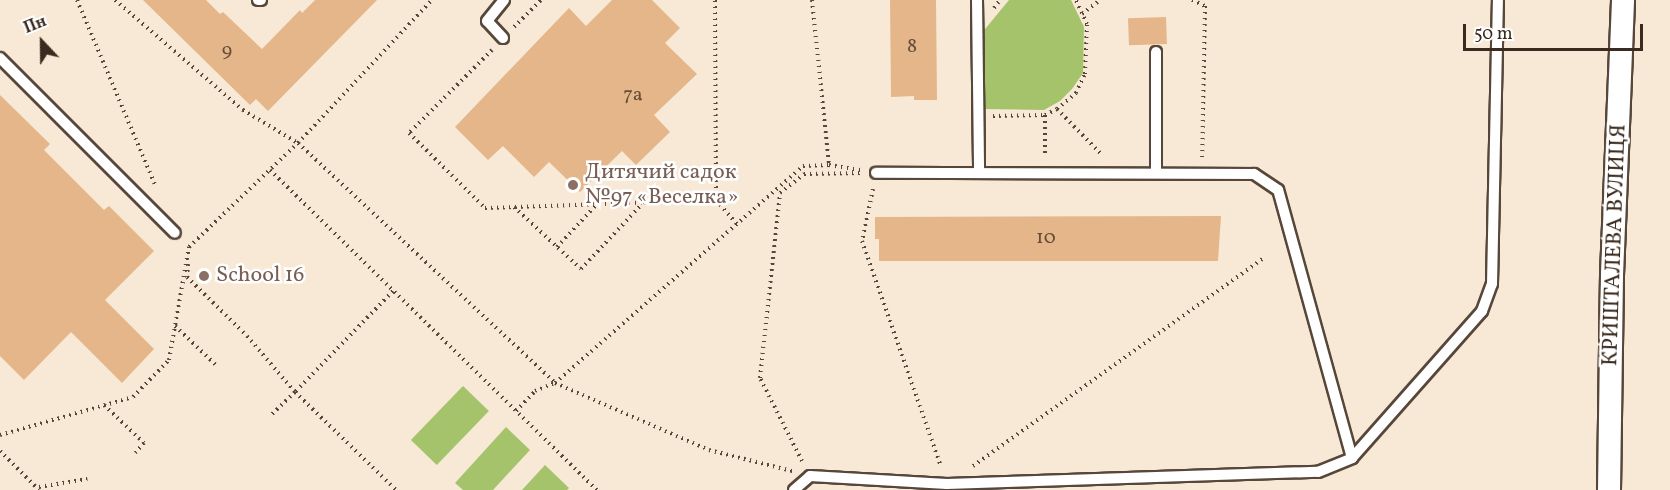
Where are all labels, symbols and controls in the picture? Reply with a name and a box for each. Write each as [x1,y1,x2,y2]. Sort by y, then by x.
text: Пн [21,11,50,40]
north arrow [12,12,72,72]
scale bar [1466,12,1646,50]
text: 50 m [1474,22,1513,47]
house number: 8 [907,35,917,59]
house number: 9 [222,39,232,63]
house number: 7а [623,83,643,107]
street label: КРИШТАЛЕВА ВУЛИЦЯ [1598,123,1632,367]
place label: Дитячий садок №97 «Веселка» [585,159,739,210]
marker: Дитячий садок №97 «Веселка» [566,178,580,192]
house number: 10 [1036,226,1056,250]
place label: School 16 [216,263,304,289]
marker: School 16 [197,269,211,283]

